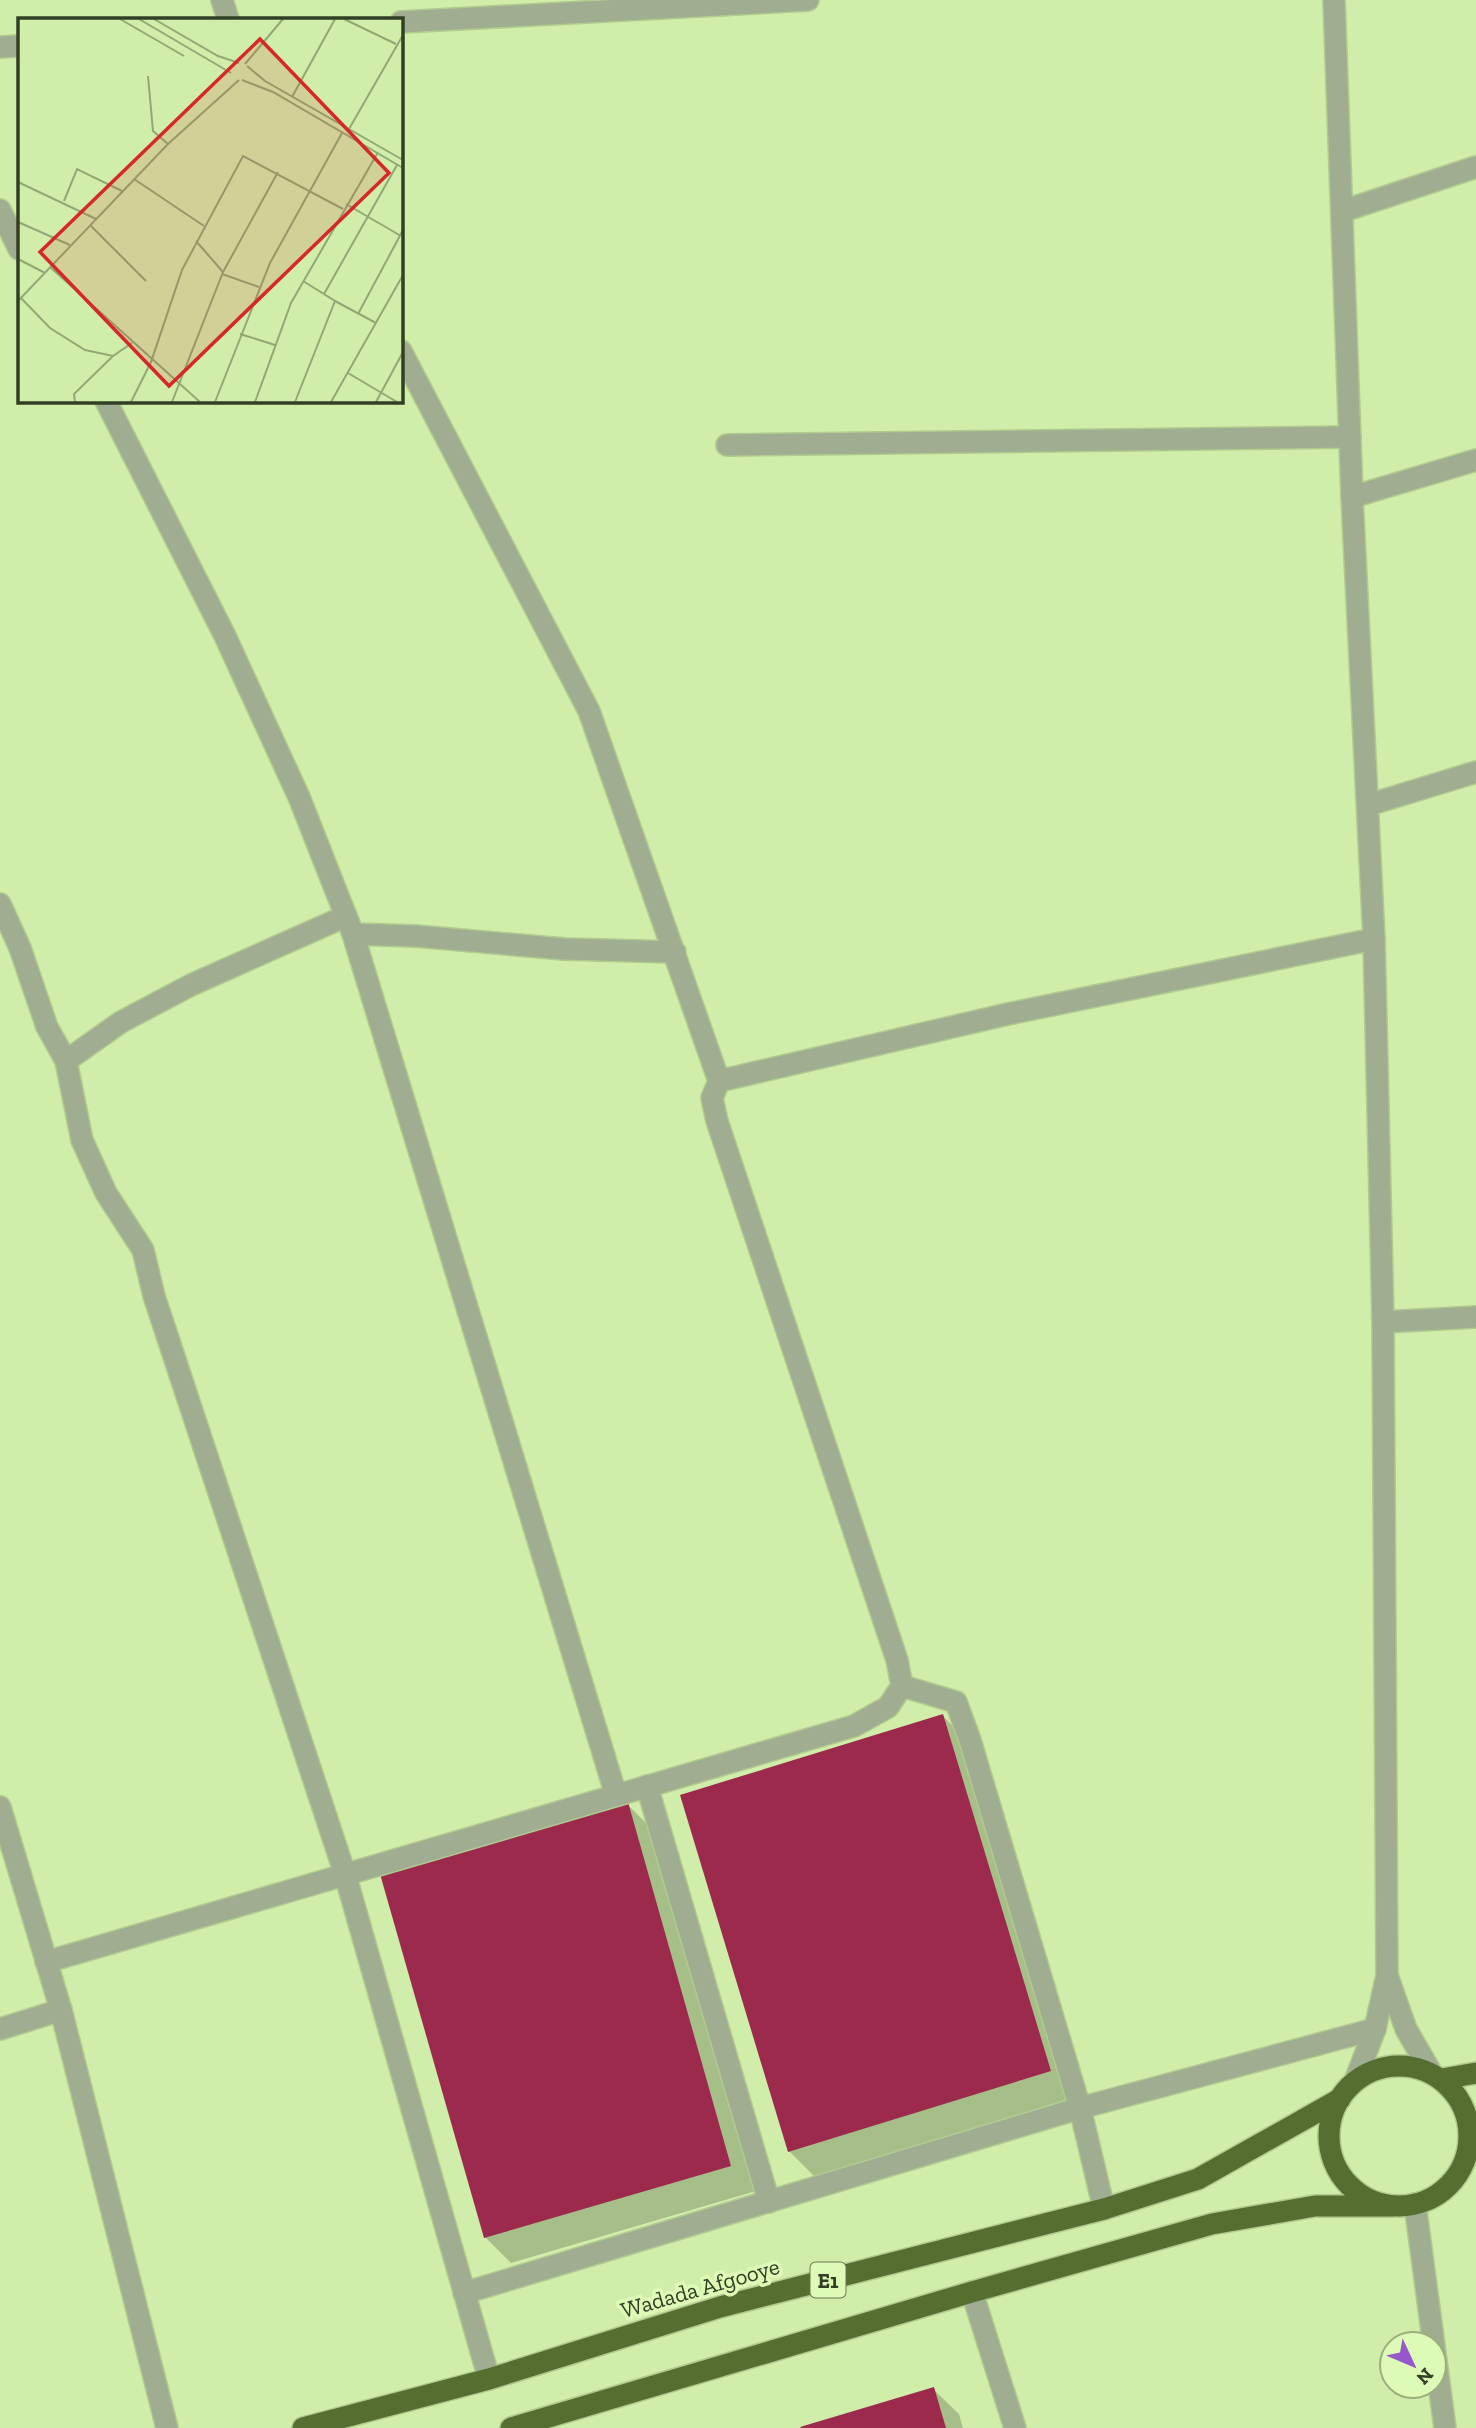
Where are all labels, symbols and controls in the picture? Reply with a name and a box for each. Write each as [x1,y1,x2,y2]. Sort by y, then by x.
inset map [18,18,402,402]
street label: Wadada Afgooye [617,2252,783,2324]
road number: E1 [810,2262,846,2298]
north arrow [1378,2330,1448,2400]
text: N [1412,2363,1438,2390]

